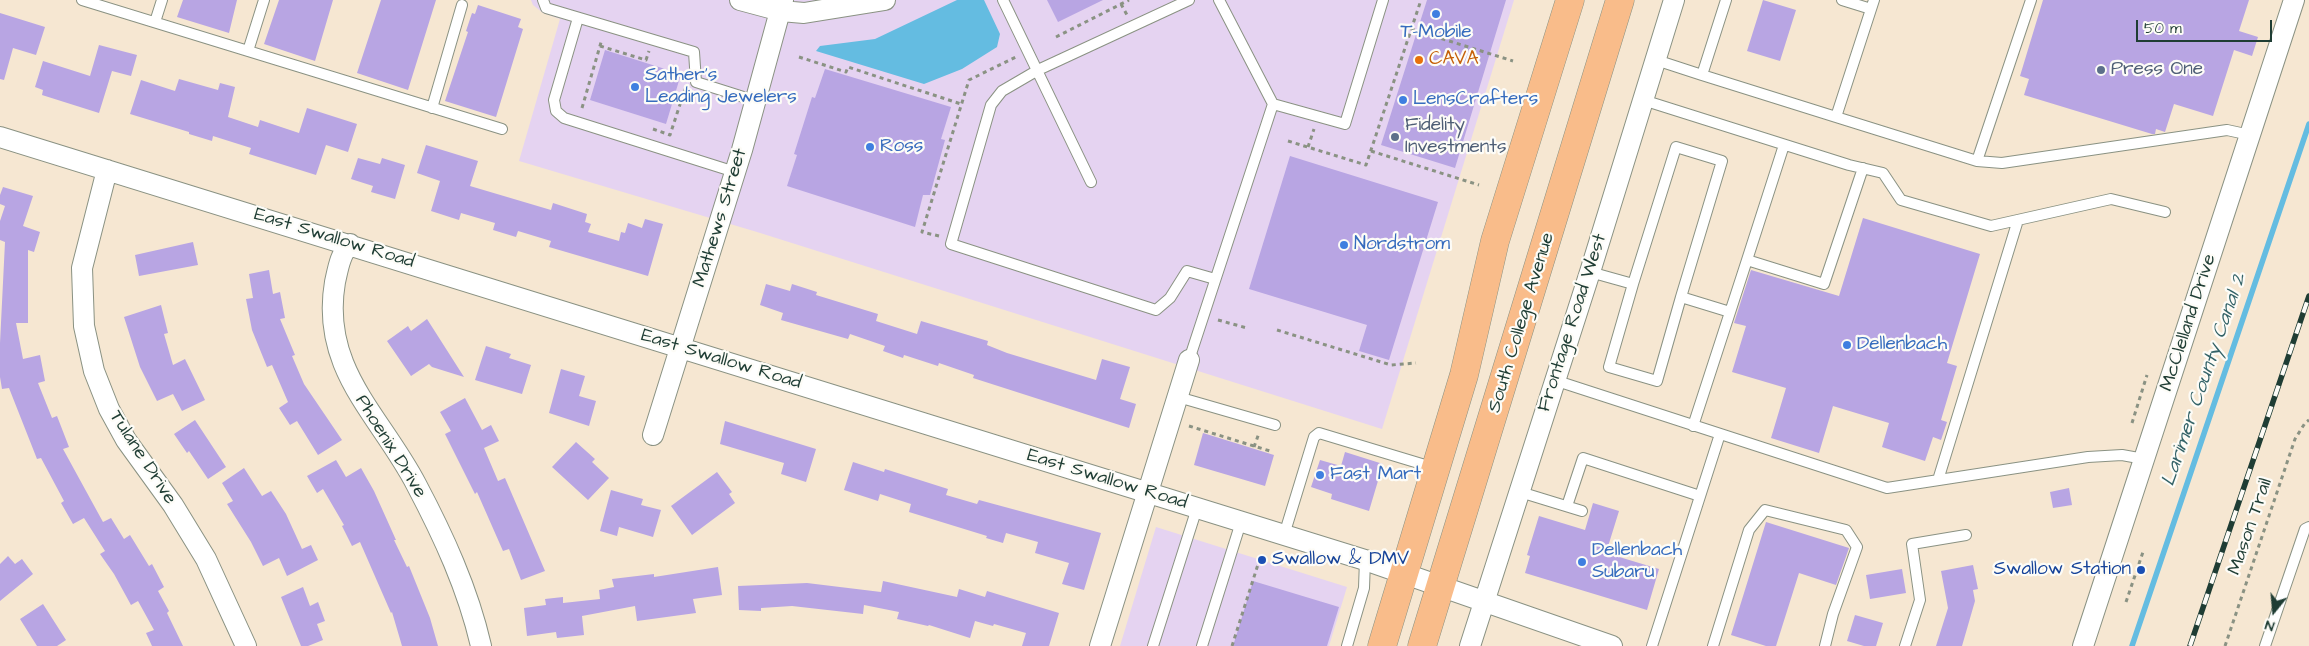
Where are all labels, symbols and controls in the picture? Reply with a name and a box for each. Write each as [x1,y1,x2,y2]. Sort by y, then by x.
marker: T-Mobile [1430,8,1442,20]
scale bar [2139,10,2275,42]
text: 50 m [2144,18,2182,39]
place label: T-Mobile [1401,22,1471,44]
place label: CAVA [1429,49,1479,71]
marker: CAVA [1413,54,1425,66]
place label: Press One [2111,59,2203,81]
marker: Press One [2095,64,2107,76]
place label: Sather's Leading Jewelers [645,65,797,109]
marker: Sather's Leading Jewelers [629,81,641,93]
place label: LensCrafters [1413,89,1538,111]
marker: LensCrafters [1397,94,1409,106]
place label: Fidelity Investments [1405,115,1507,159]
marker: Fidelity Investments [1389,131,1401,143]
place label: Ross [880,136,923,158]
marker: Ross [864,141,876,153]
street label: Mathews Street [689,146,753,290]
street label: East Swallow Road [251,204,417,274]
street label: South College Avenue [1484,230,1560,416]
street label: Frontage Road West [1534,231,1612,415]
place label: Nordstrom [1354,234,1450,256]
marker: Nordstrom [1338,239,1350,251]
street label: McClelland Drive [2156,252,2222,394]
water label: Larimer County Canal 2 [2157,271,2253,489]
street label: East Swallow Road [638,325,804,395]
place label: Dellenbach [1857,334,1947,356]
marker: Dellenbach [1841,339,1853,351]
street label: Phoenix Drive [349,391,431,503]
street label: Tulane Drive [103,407,181,509]
street label: East Swallow Road [1024,445,1190,515]
place label: Fast Mart [1330,464,1421,486]
marker: Fast Mart [1314,469,1326,481]
street label: Mason Trail [2224,476,2278,578]
place label: Dellenbach Subaru [1592,540,1682,584]
place label: Swallow & DMV [1272,549,1409,571]
marker: Swallow & DMV [1256,554,1268,566]
marker: Dellenbach Subaru [1576,556,1588,568]
place label: Swallow Station [1994,559,2131,581]
marker: Swallow Station [2135,564,2147,576]
north arrow [2249,586,2299,636]
text: N [2262,614,2277,636]

